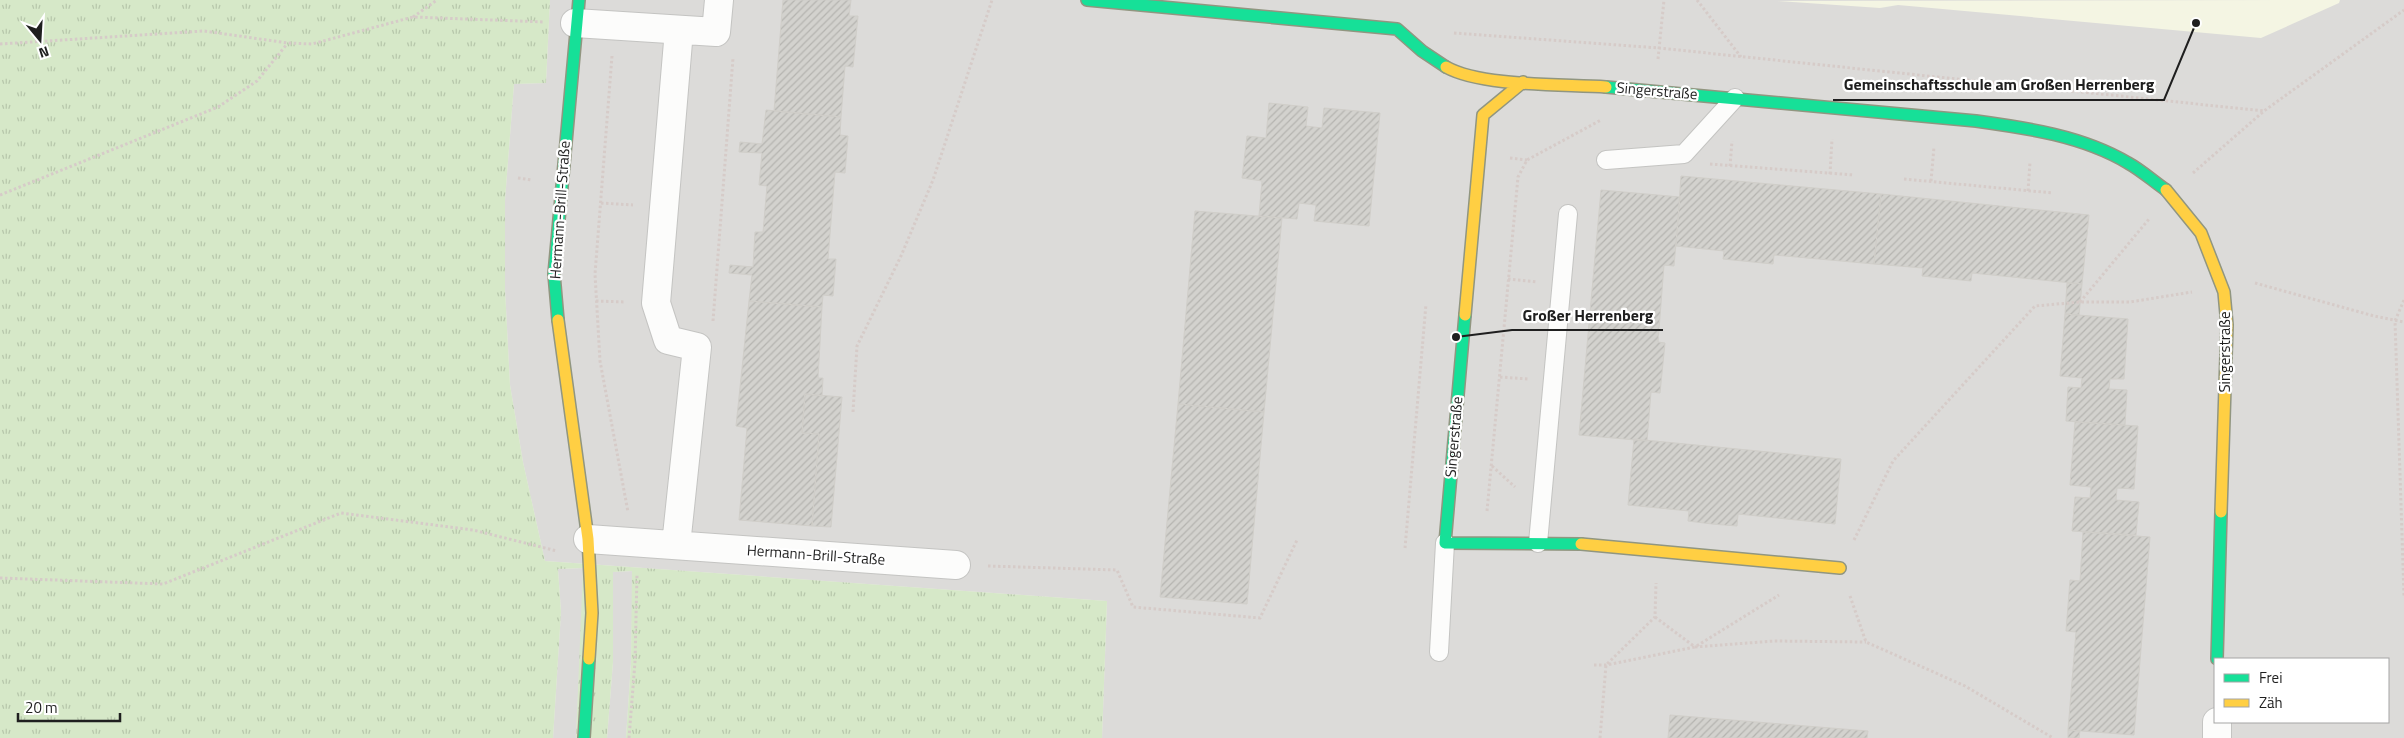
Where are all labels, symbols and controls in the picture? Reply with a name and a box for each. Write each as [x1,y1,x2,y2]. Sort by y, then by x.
north arrow [15,15,65,65]
text: N [36,41,52,64]
callout: Gemeinschaftsschule am Großen Herrenberg [1833,69,2164,100]
text: Gemeinschaftsschule am Großen Herrenberg [1844,72,2155,96]
street label: Singerstraße [1616,76,1698,105]
street label: Hermann-Brill-Straße [543,140,576,280]
callout: Großer Herrenberg [1512,299,1663,330]
text: Großer Herrenberg [1523,303,1654,327]
street label: Singerstraße [2213,311,2236,393]
street label: Singerstraße [1439,396,1468,478]
street label: Hermann-Brill-Straße [746,538,886,571]
legend [2214,658,2389,723]
text: Frei [2259,666,2282,689]
scale bar [18,690,120,722]
text: Zäh [2259,691,2283,714]
text: 20 m [25,696,58,719]

